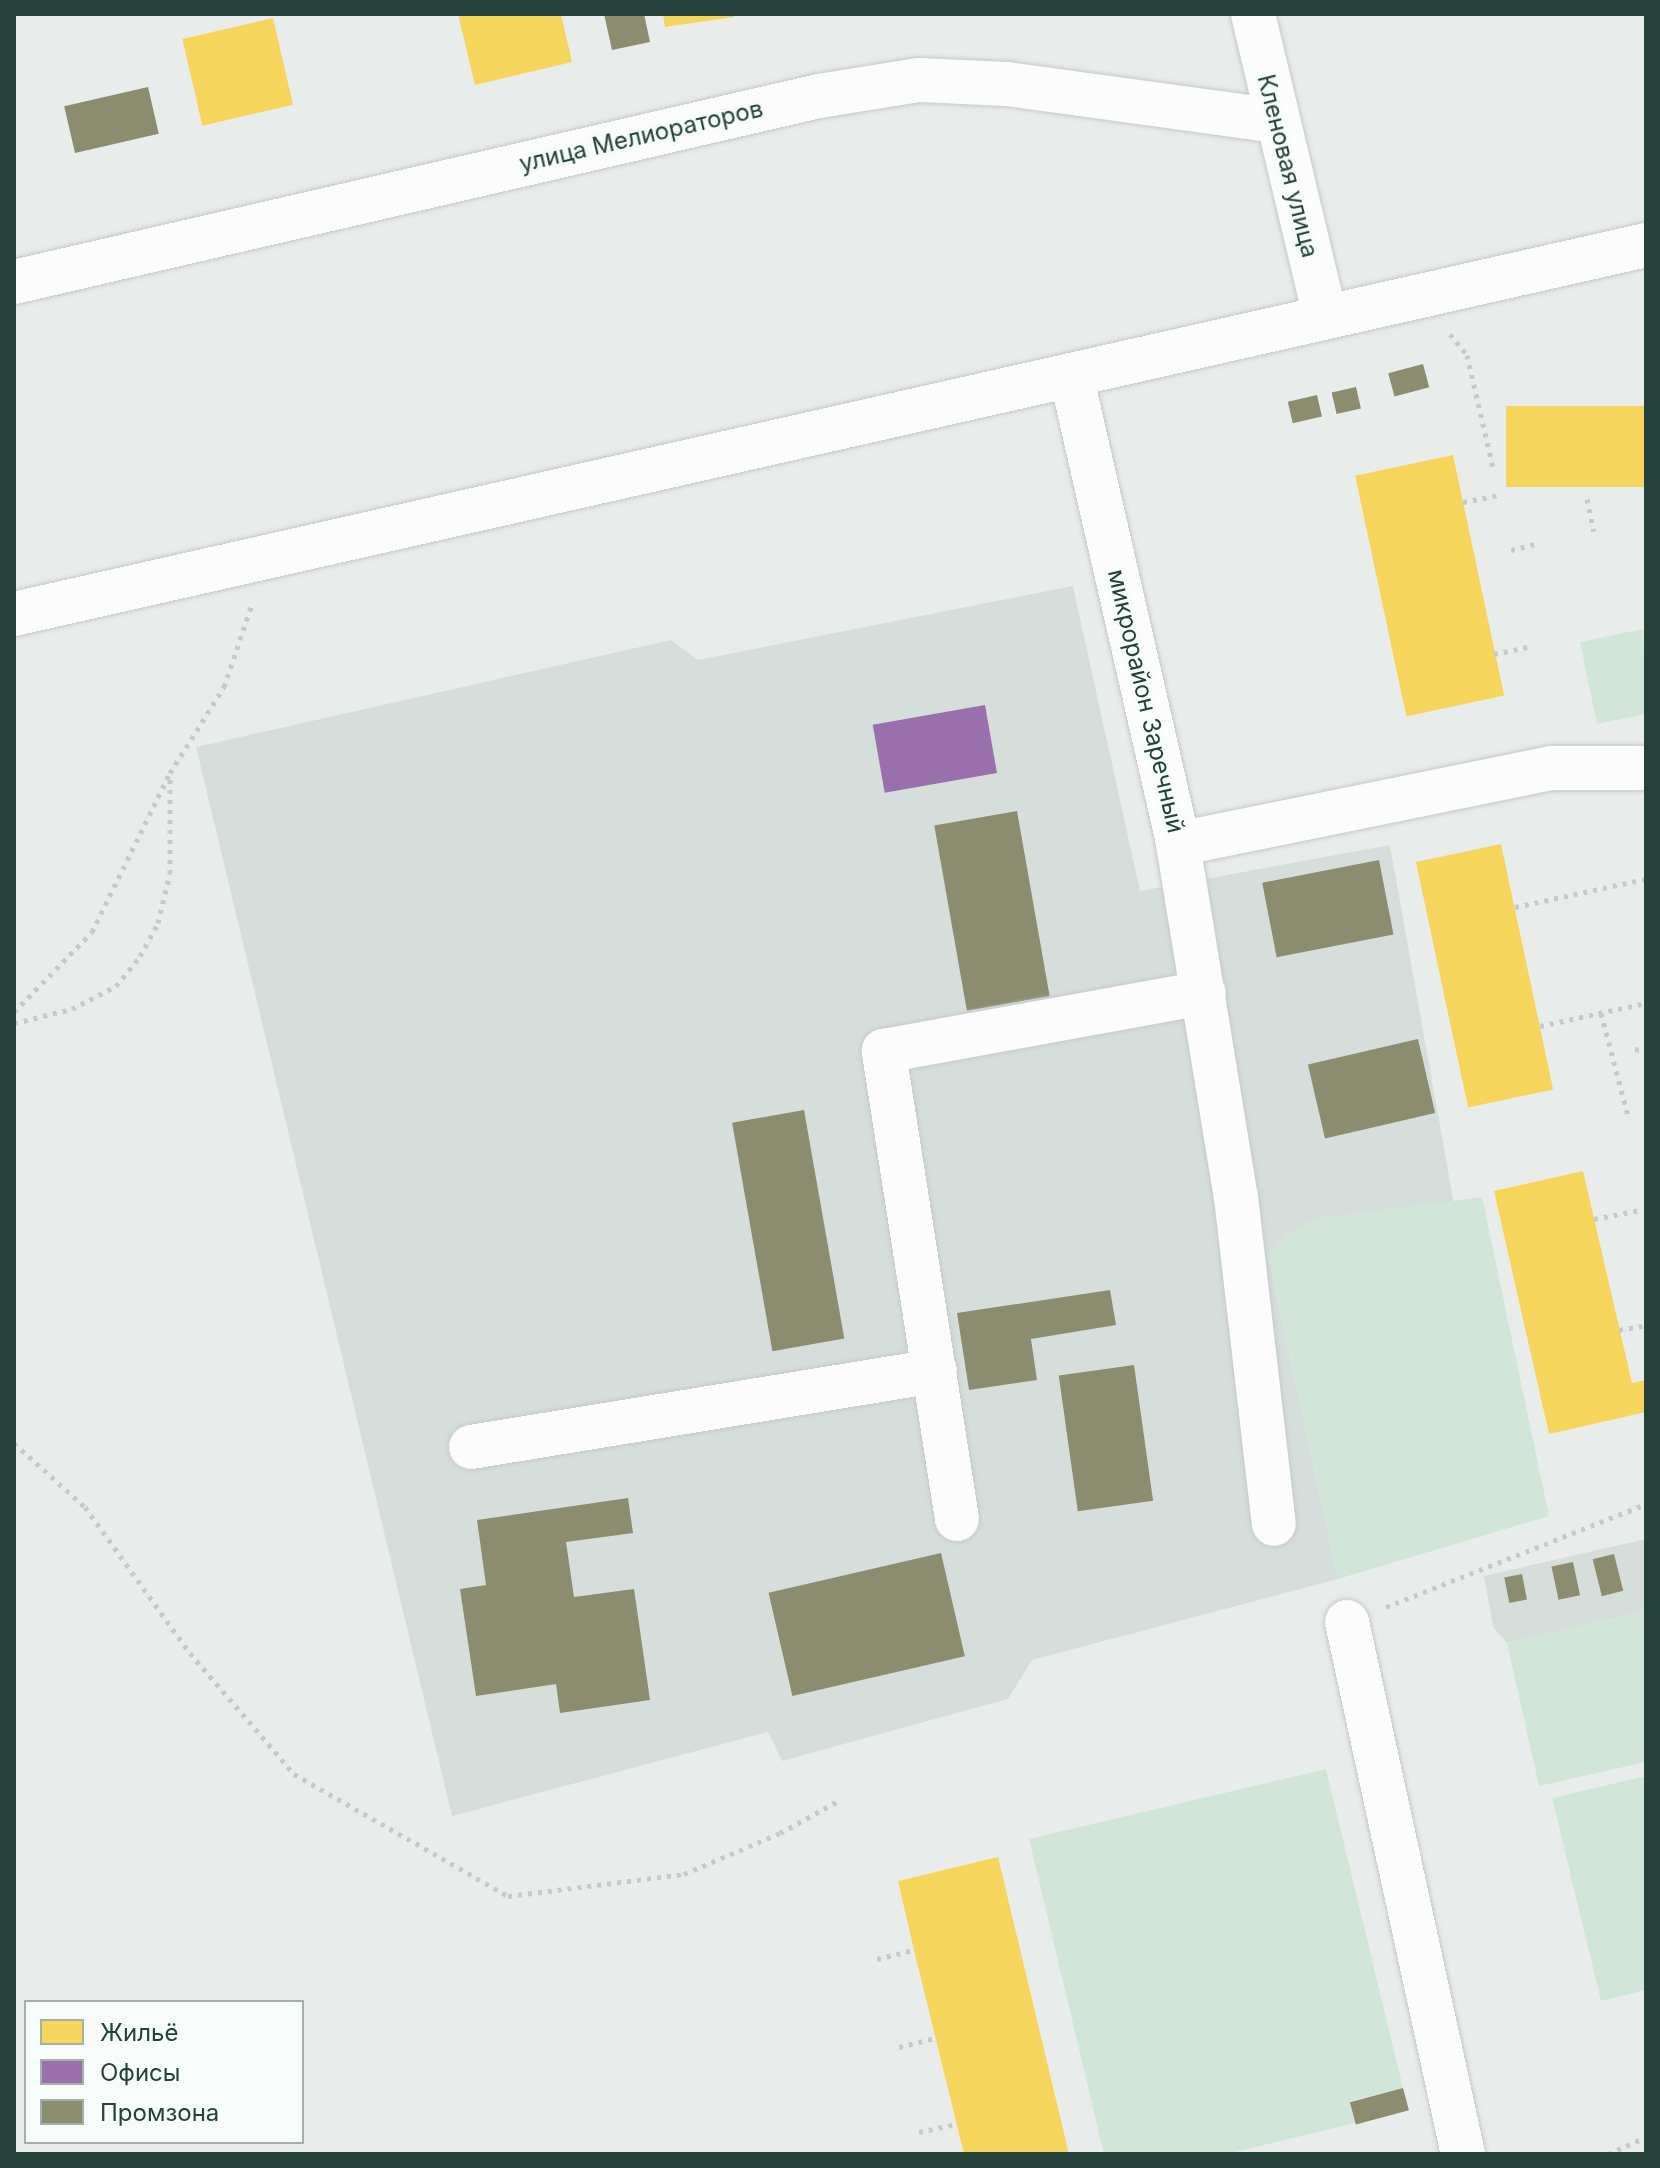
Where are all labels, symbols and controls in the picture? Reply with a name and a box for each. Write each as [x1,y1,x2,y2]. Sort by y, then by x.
street label: Кленовая улица [1251,71,1325,261]
street label: улица Мелиораторов [516,94,766,178]
street label: микрорайон Заречный [1102,566,1190,836]
legend [24,2000,304,2144]
text: Жильё [100,2018,178,2047]
text: Офисы [100,2058,180,2087]
text: Промзона [100,2098,219,2127]

